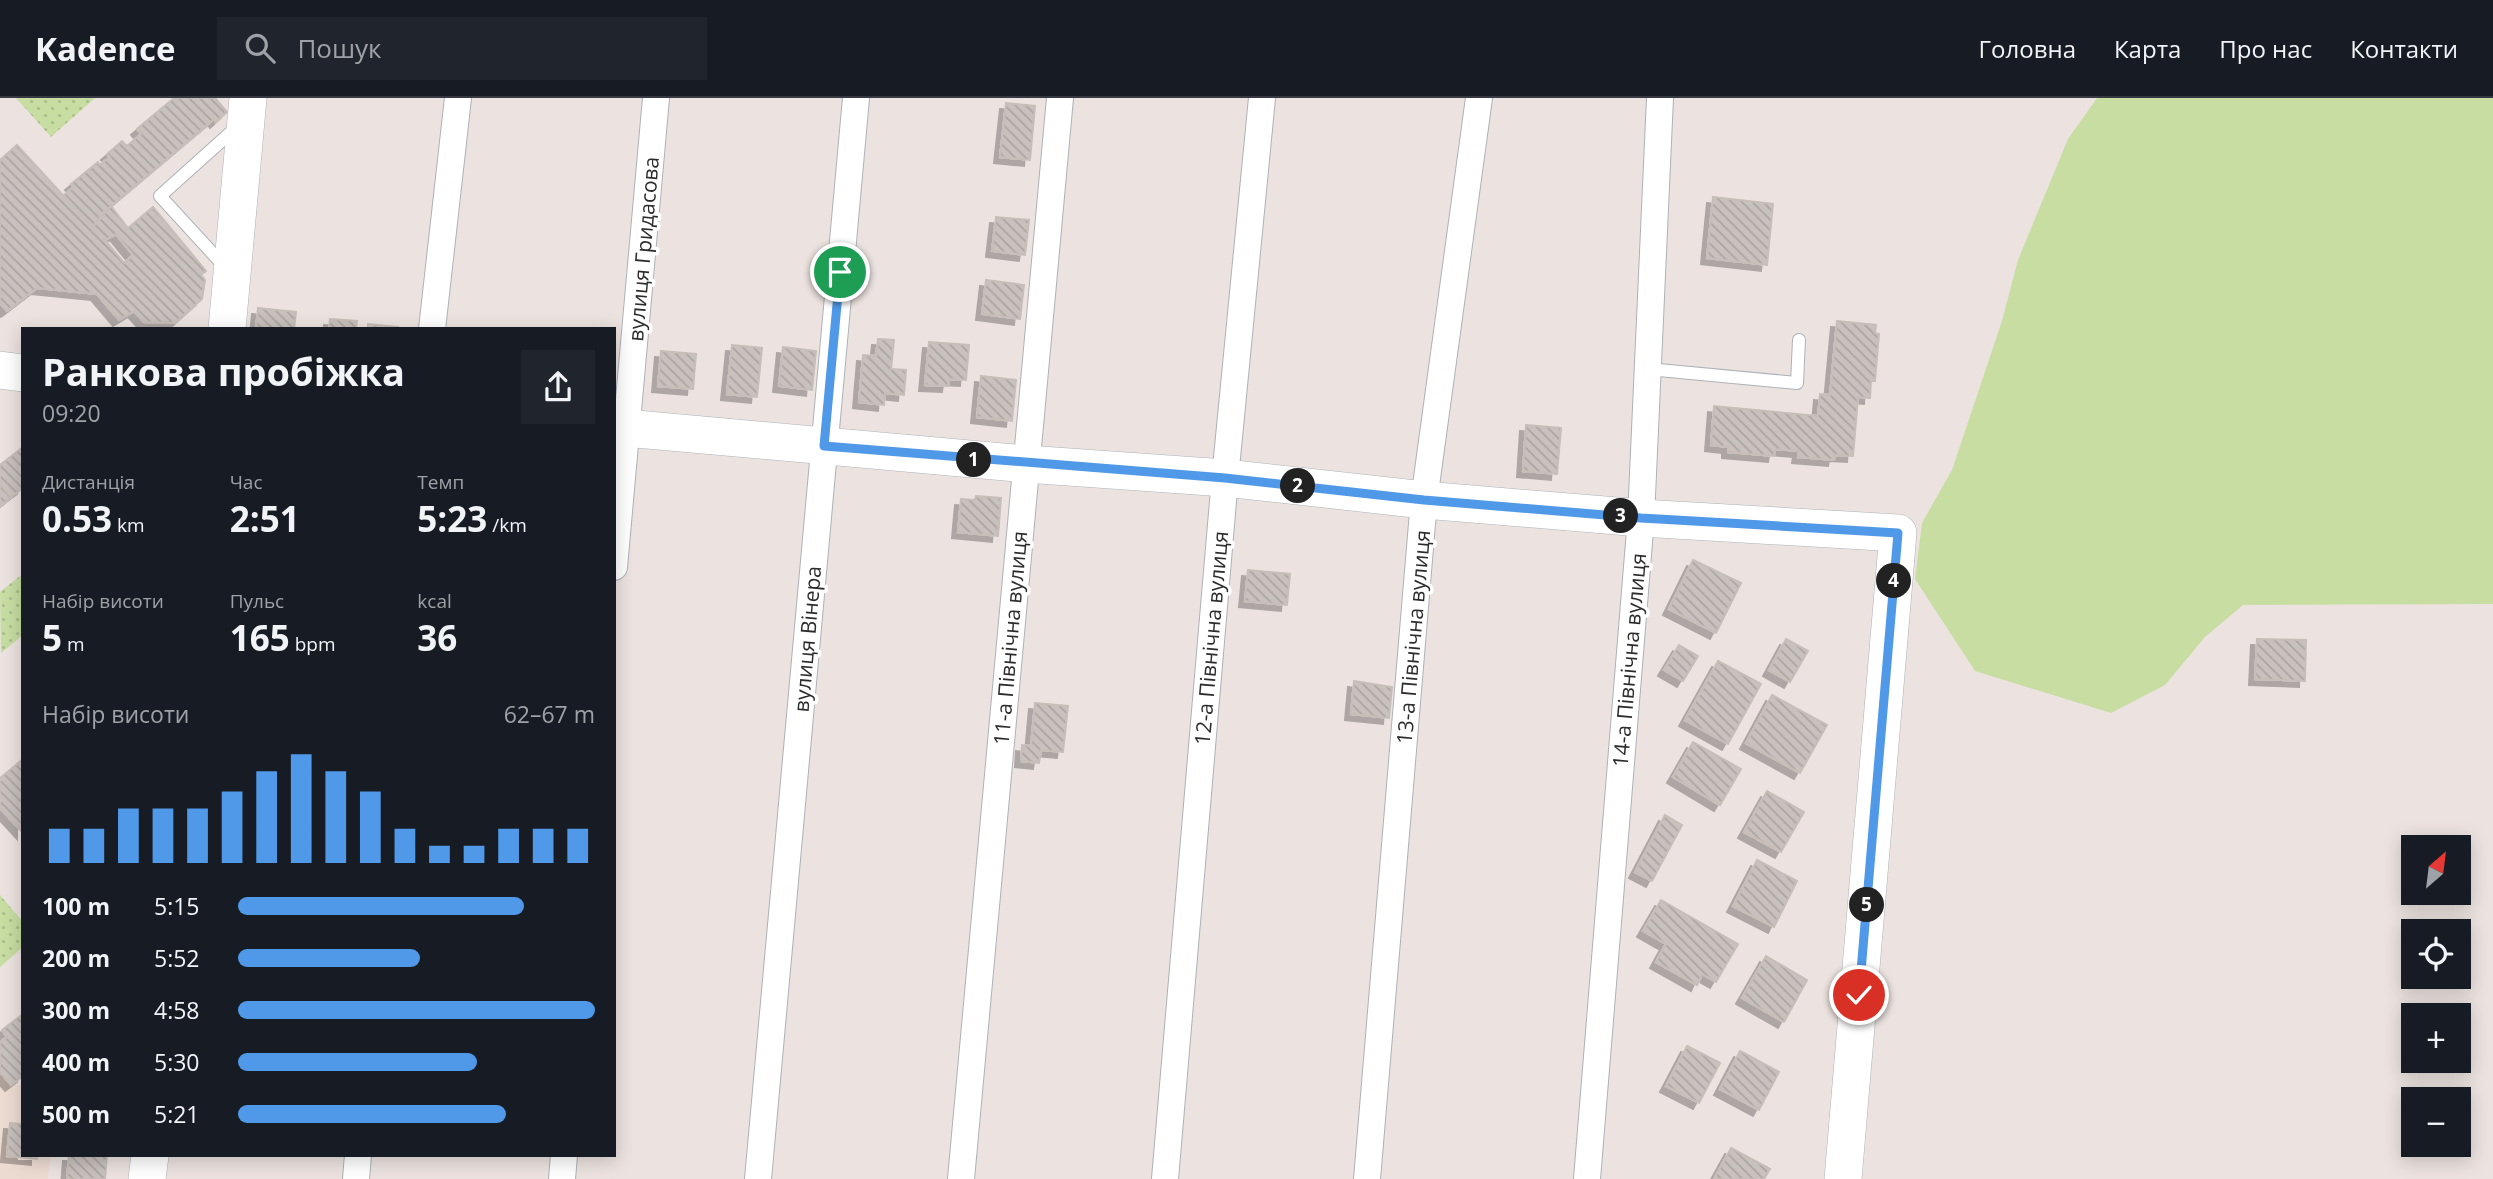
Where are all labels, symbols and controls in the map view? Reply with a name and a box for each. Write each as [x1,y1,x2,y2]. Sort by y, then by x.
search box [217,17,707,80]
text: Kadence [35,26,175,71]
icon: search [241,29,279,67]
text: Пошук [297,30,382,66]
text: Головна [1979,32,2076,65]
text: Карта [2114,32,2181,65]
text: Про нас [2219,32,2312,65]
text: Контакти [2350,32,2458,65]
street label: вулиця Гридасова [621,155,665,343]
pin [810,242,870,302]
icon: arrive [821,253,859,291]
text: Ранкова пробіжка [42,345,405,397]
button: share [521,350,595,424]
text: 09:20 [42,397,101,429]
pin: 1 [956,442,992,478]
text: 1 [968,446,979,472]
pin: 2 [1280,468,1316,504]
text: Дистанція [42,469,135,495]
text: Час [230,469,263,495]
text: Темп [417,469,464,495]
text: 2 [1292,472,1303,498]
text: 0.53 [42,495,112,542]
text: 2:51 [230,495,300,542]
text: 5:23 [417,495,487,542]
pin: 3 [1604,498,1638,534]
text: 3 [1615,502,1626,528]
text: km [112,512,145,538]
text: /km [487,512,527,538]
street label: 13-а Північна вулиця [1390,529,1436,745]
street label: 11-а Північна вулиця [987,530,1033,746]
street label: 12-а Північна вулиця [1188,530,1234,746]
street label: 14-а Північна вулиця [1606,552,1652,768]
pin: 4 [1876,564,1912,598]
street label: вулиця Вінера [787,565,827,713]
text: 4 [1888,567,1899,593]
text: Набір висоти [42,588,164,614]
text: Пульс [230,588,284,614]
text: kcal [417,588,452,614]
text: 5 [42,614,62,661]
text: 165 [230,614,290,661]
text: 36 [417,614,457,661]
text: m [62,631,85,657]
text: bpm [290,631,335,657]
text: Набір висоти [42,698,189,730]
text: 62–67 m [504,698,595,730]
north arrow [2401,835,2471,905]
map controls [2401,835,2471,1157]
pin: 5 [1850,888,1884,922]
text: 100 m [42,890,110,922]
text: 5:15 [154,890,200,922]
text: 5 [1861,891,1872,917]
button: locate [2401,919,2471,989]
text: 200 m [42,942,110,974]
text: 5:52 [154,942,200,974]
pin [1829,965,1889,1025]
icon: check [1840,976,1878,1014]
text: 300 m [42,994,110,1026]
text: 4:58 [154,994,200,1026]
button: + [2401,1003,2471,1073]
text: 400 m [42,1046,110,1078]
text: 5:30 [154,1046,200,1078]
button: − [2401,1087,2471,1157]
text: 500 m [42,1098,110,1130]
text: 5:21 [154,1098,200,1130]

